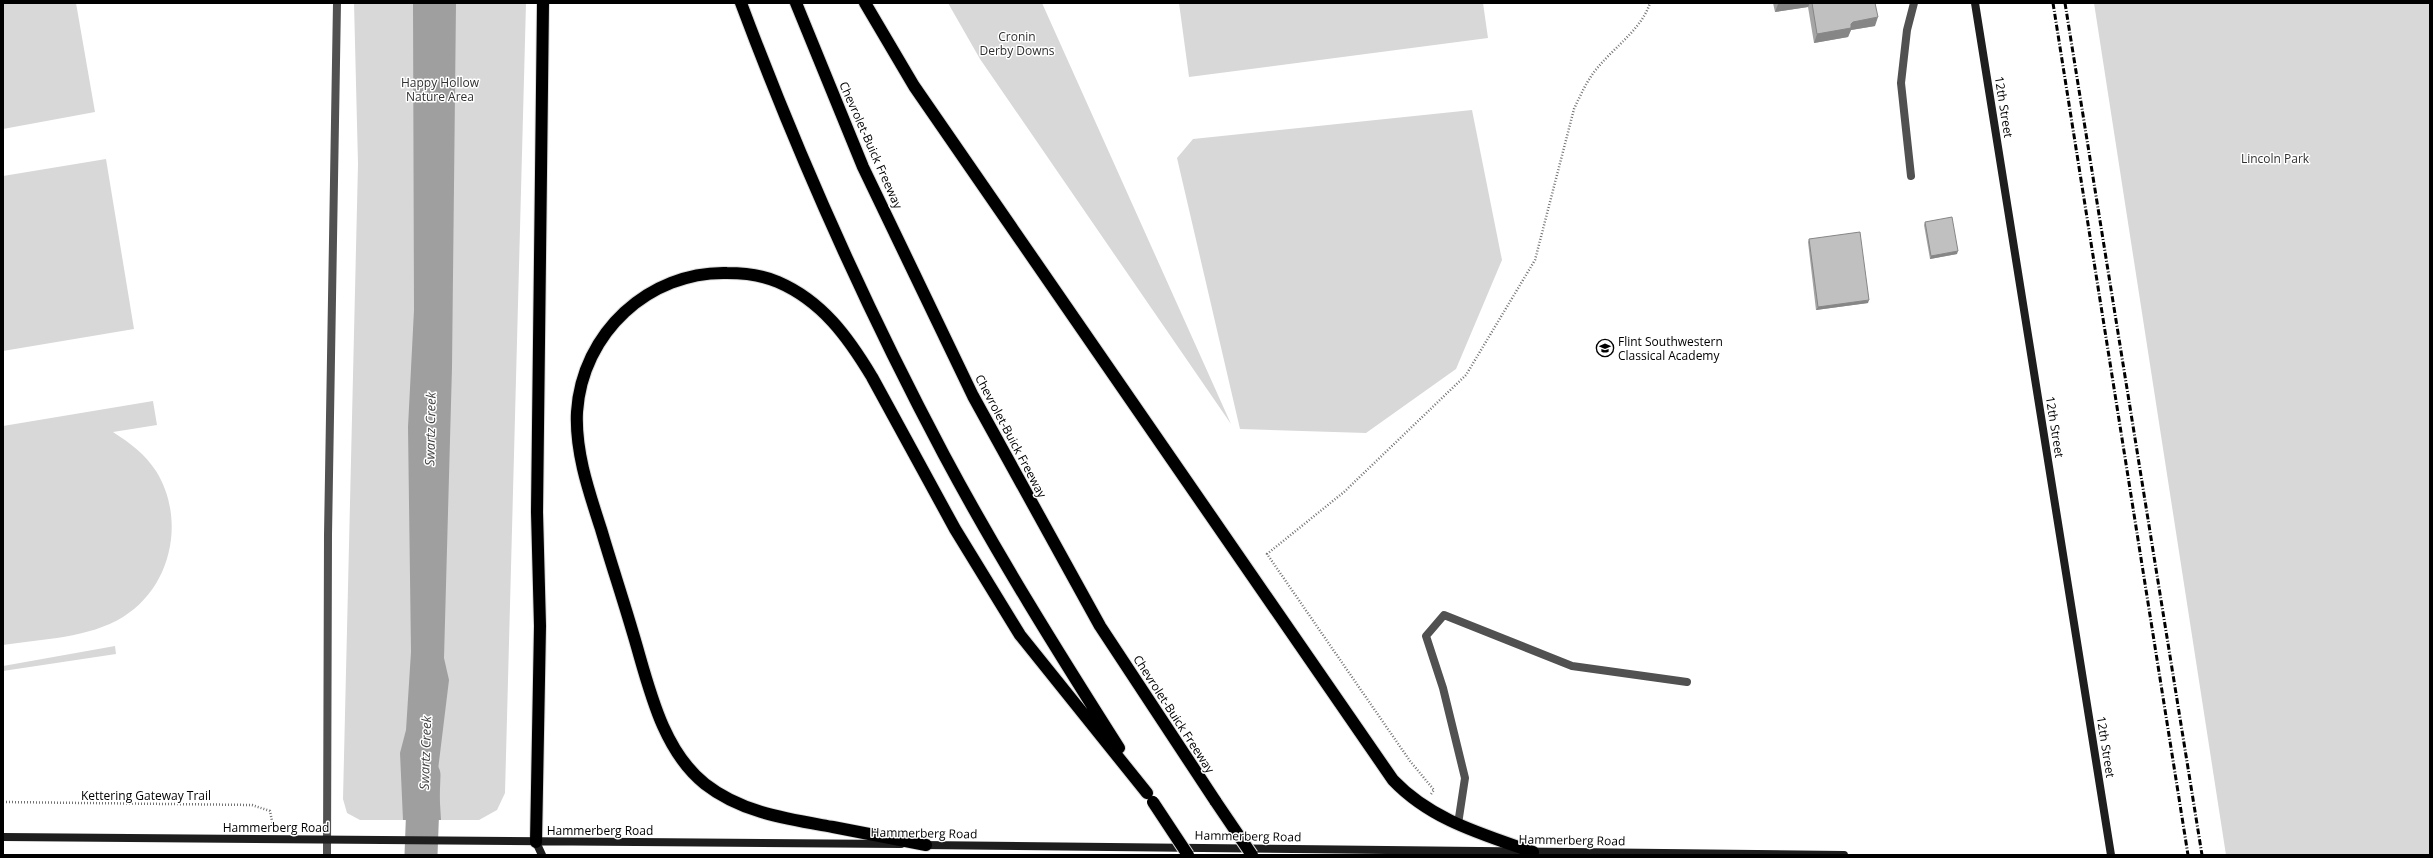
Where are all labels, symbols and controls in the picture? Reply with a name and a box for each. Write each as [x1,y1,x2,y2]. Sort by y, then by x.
park label: Cronin Derby Downs [979,28,1055,59]
park label: Happy Hollow Nature Area [401,74,480,105]
street label: 12th Street [1991,75,2017,139]
street label: Chevrolet-Buick Freeway [835,79,907,212]
park label: Lincoln Park [2241,150,2310,167]
place label: Flint Southwestern Classical Academy [1618,333,1723,364]
school or university icon: Flint Southwestern Classical Academy [1595,338,1615,358]
street label: Chevrolet-Buick Freeway [971,371,1051,502]
water label: Swartz Creek [420,391,440,466]
street label: 12th Street [2042,395,2068,459]
street label: Chevrolet-Buick Freeway [1129,652,1219,777]
water label: Swartz Creek [415,715,435,790]
street label: 12th Street [2093,715,2119,779]
street label: Kettering Gateway Trail [81,787,211,804]
street label: Hammerberg Road [223,819,329,836]
street label: Hammerberg Road [547,822,653,839]
street label: Hammerberg Road [871,824,977,842]
street label: Hammerberg Road [1195,827,1301,845]
street label: Hammerberg Road [1519,831,1625,849]

